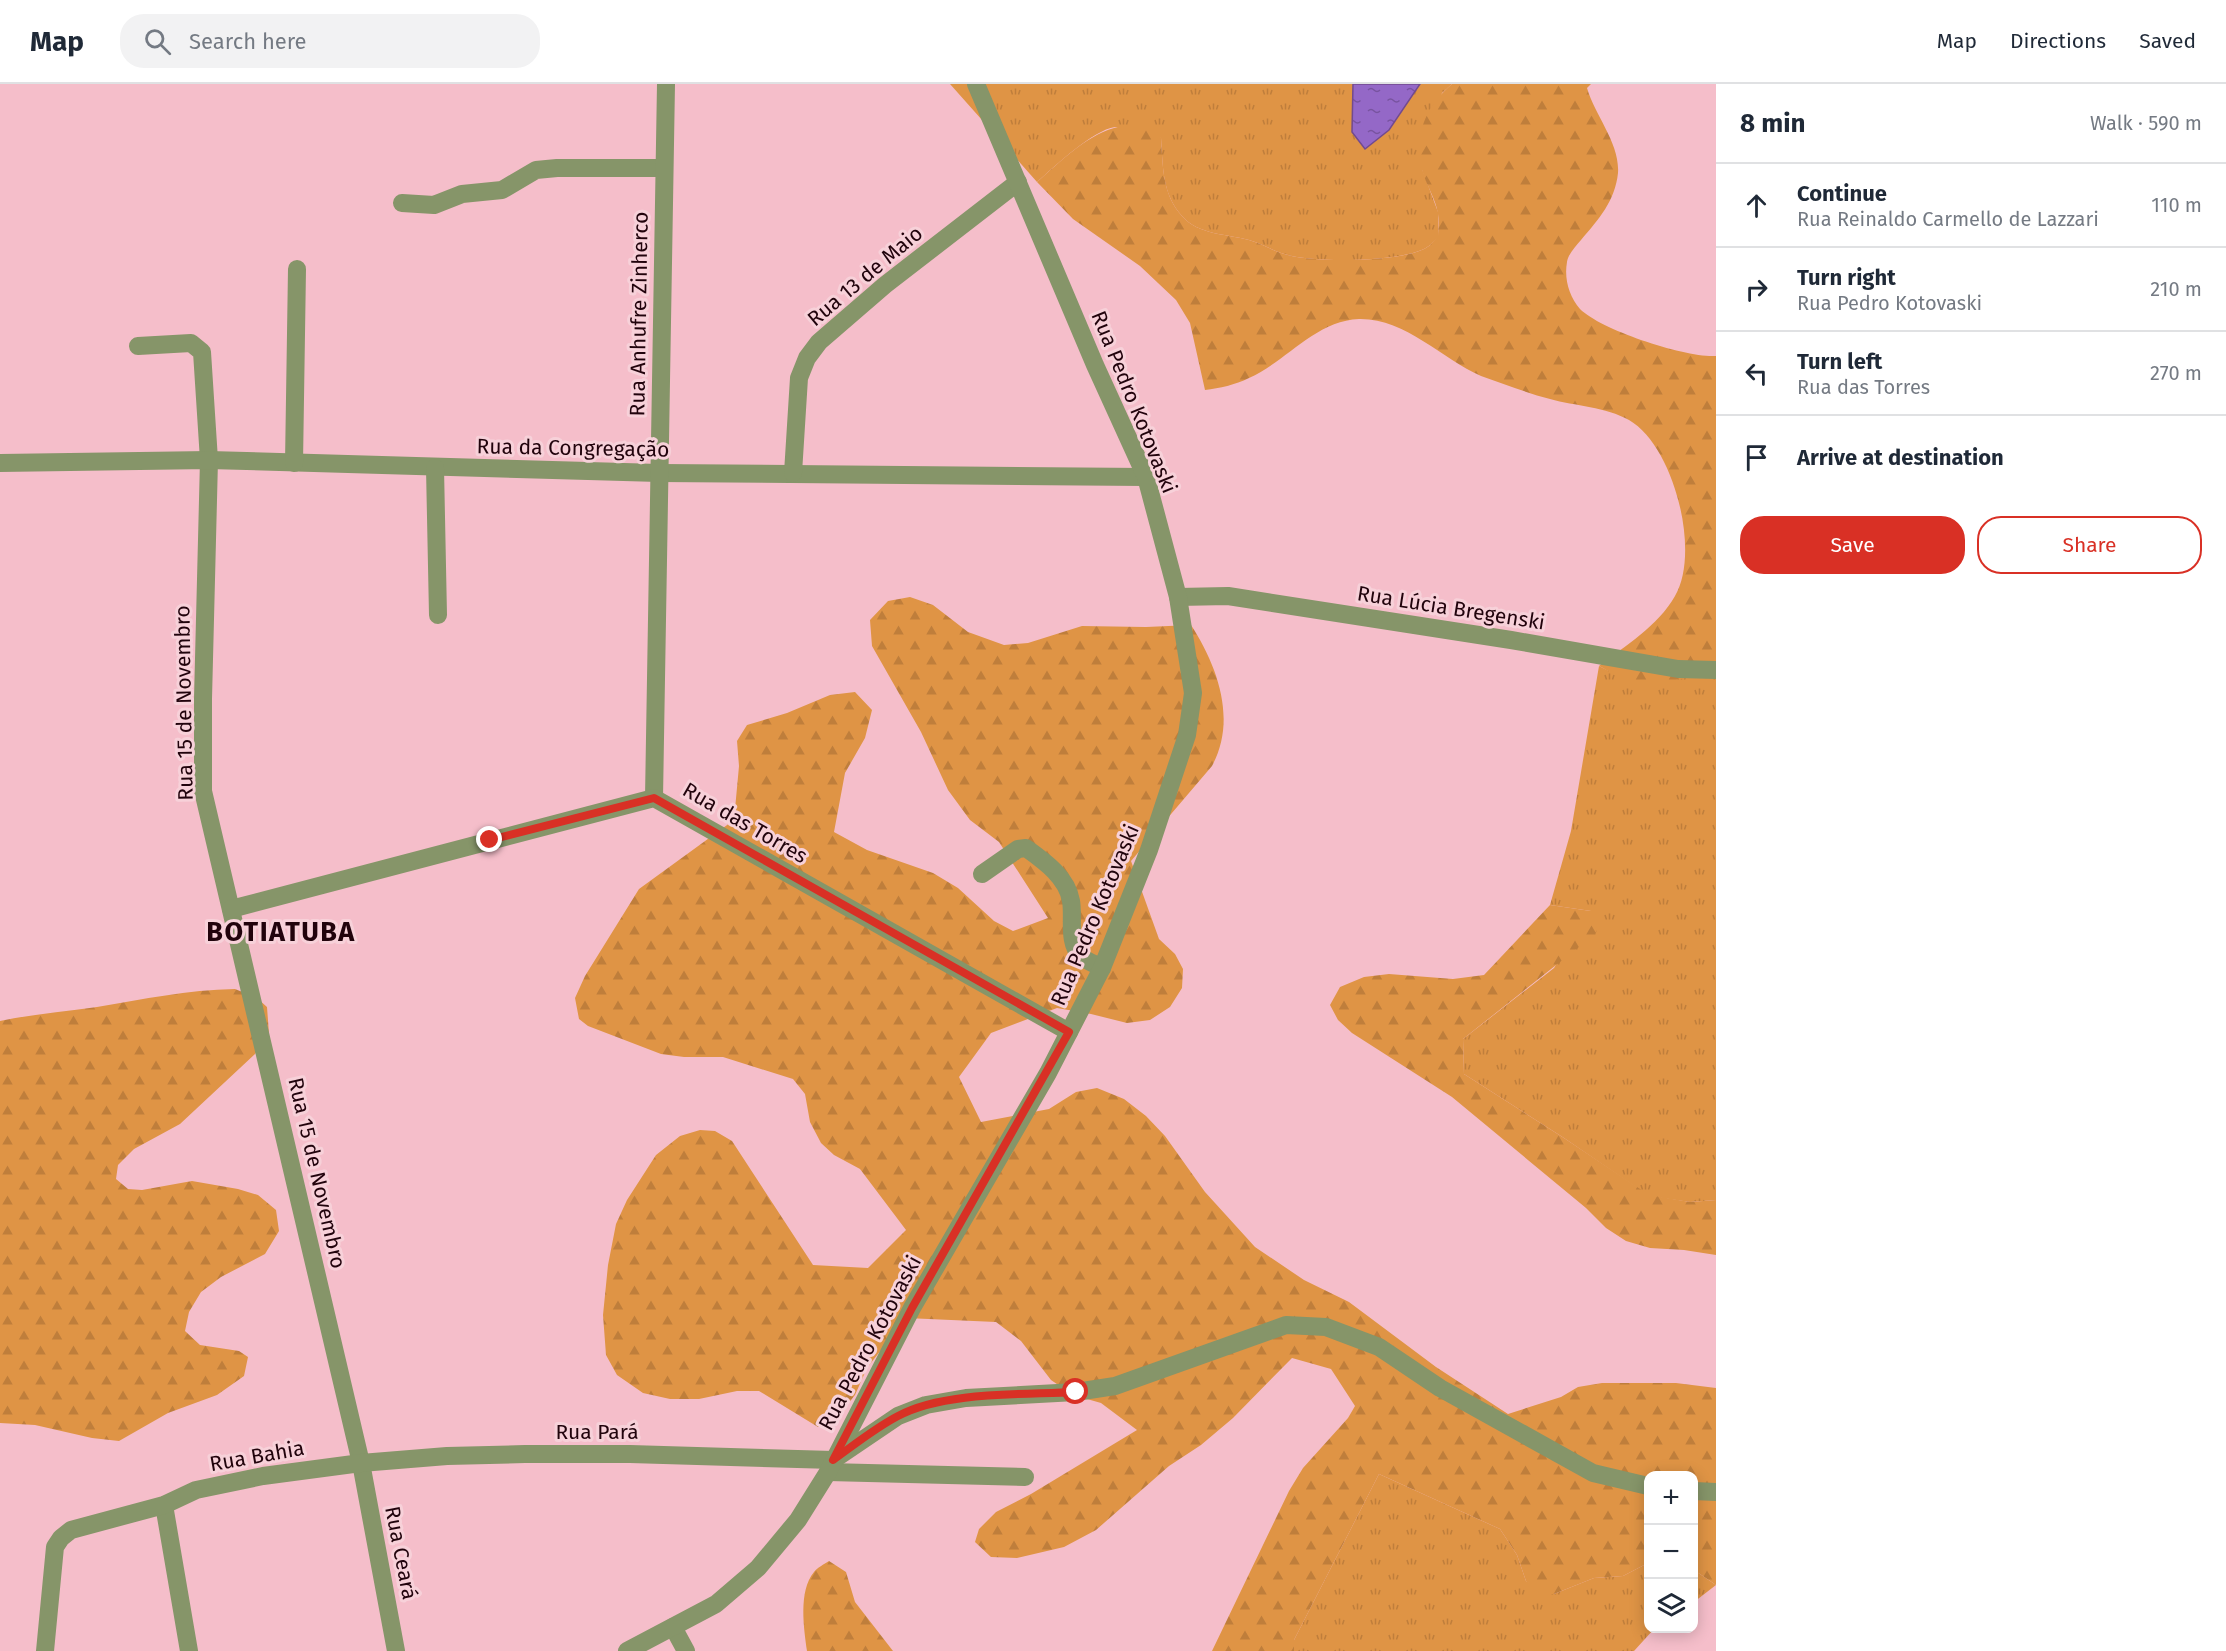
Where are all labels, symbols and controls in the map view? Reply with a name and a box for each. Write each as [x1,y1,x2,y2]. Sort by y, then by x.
search box [120,14,540,68]
text: Map [30,25,84,58]
icon: search [141,25,174,58]
text: Search here [189,28,307,55]
text: Map [1937,28,1977,54]
text: Directions [2010,28,2106,54]
text: Saved [2139,28,2196,54]
text: 8 min [1740,108,1806,139]
text: Walk · 590 m [2090,111,2202,135]
text: Continue [1797,180,1887,207]
icon: ahead [1740,189,1773,222]
text: 110 m [2151,193,2202,217]
text: Rua Reinaldo Carmello de Lazzari [1797,207,2099,231]
street label: Rua Anhufre Zinherco [624,211,654,417]
street label: Rua 13 de Maio [802,220,928,332]
text: Turn right [1797,264,1896,291]
icon: right [1740,273,1773,306]
text: 210 m [2150,277,2202,301]
text: Rua Pedro Kotovaski [1797,291,1982,315]
street label: Rua Pedro Kotovaski [1086,307,1182,497]
text: Turn left [1797,348,1882,375]
icon: left [1740,357,1773,390]
text: 270 m [2150,361,2202,385]
text: Rua das Torres [1797,375,1930,399]
street label: Rua da Congregação [476,433,670,463]
icon: arrive [1740,441,1773,474]
text: Arrive at destination [1797,444,2004,471]
button: Save [1740,516,1965,574]
button: Share [1977,516,2202,574]
street label: Rua Lúcia Bregenski [1355,580,1547,636]
street label: Rua 15 de Novembro [169,605,199,801]
street label: Rua das Torres [678,777,812,869]
street label: Rua Pedro Kotovaski [1045,821,1145,1009]
route end [476,826,502,852]
district label: BOTIATUBA [206,916,356,948]
street label: Rua 15 de Novembro [282,1075,352,1271]
street label: Rua Pedro Kotovaski [813,1251,927,1435]
route start [1062,1378,1088,1404]
street label: Rua Pará [555,1419,639,1445]
street label: Rua Bahia [208,1435,306,1477]
map controls [1644,1471,1698,1633]
button: + [1644,1471,1698,1525]
street label: Rua Ceará [379,1504,423,1602]
button: − [1644,1525,1698,1579]
button: layers [1644,1579,1698,1633]

